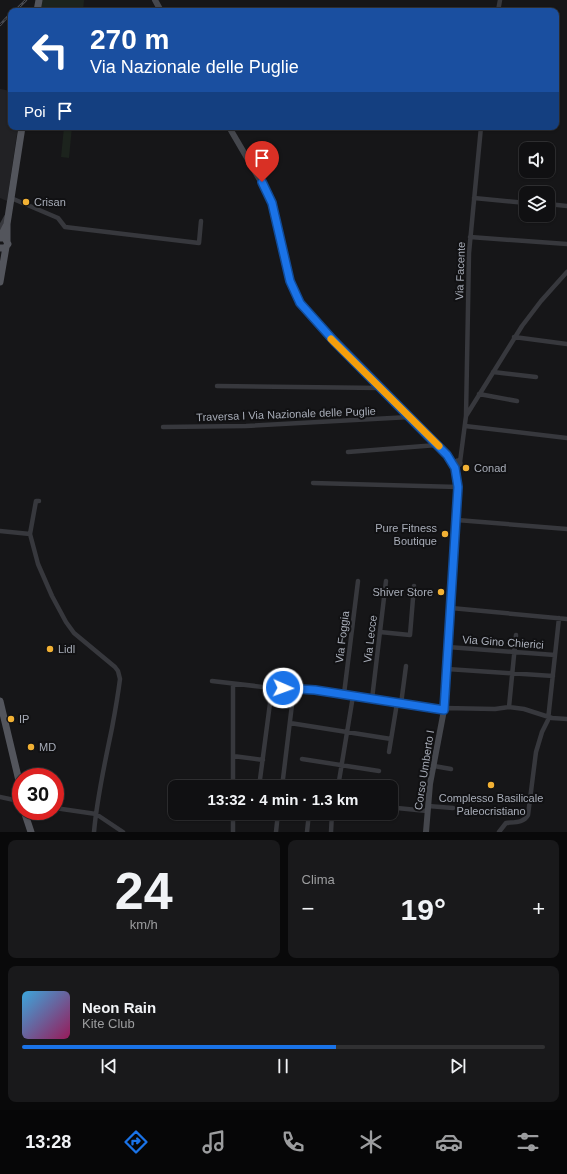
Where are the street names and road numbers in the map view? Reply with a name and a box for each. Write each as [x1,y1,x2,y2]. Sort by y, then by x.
street label: Via Facente [453,242,467,300]
street label: Traversa I Via Nazionale delle Puglie [196,405,376,423]
street label: Via Foggia [333,609,351,664]
street label: Via Lecce [361,614,379,664]
street label: Via Gino Chierici [462,633,544,651]
street label: Corso Umberto I [412,729,436,811]

